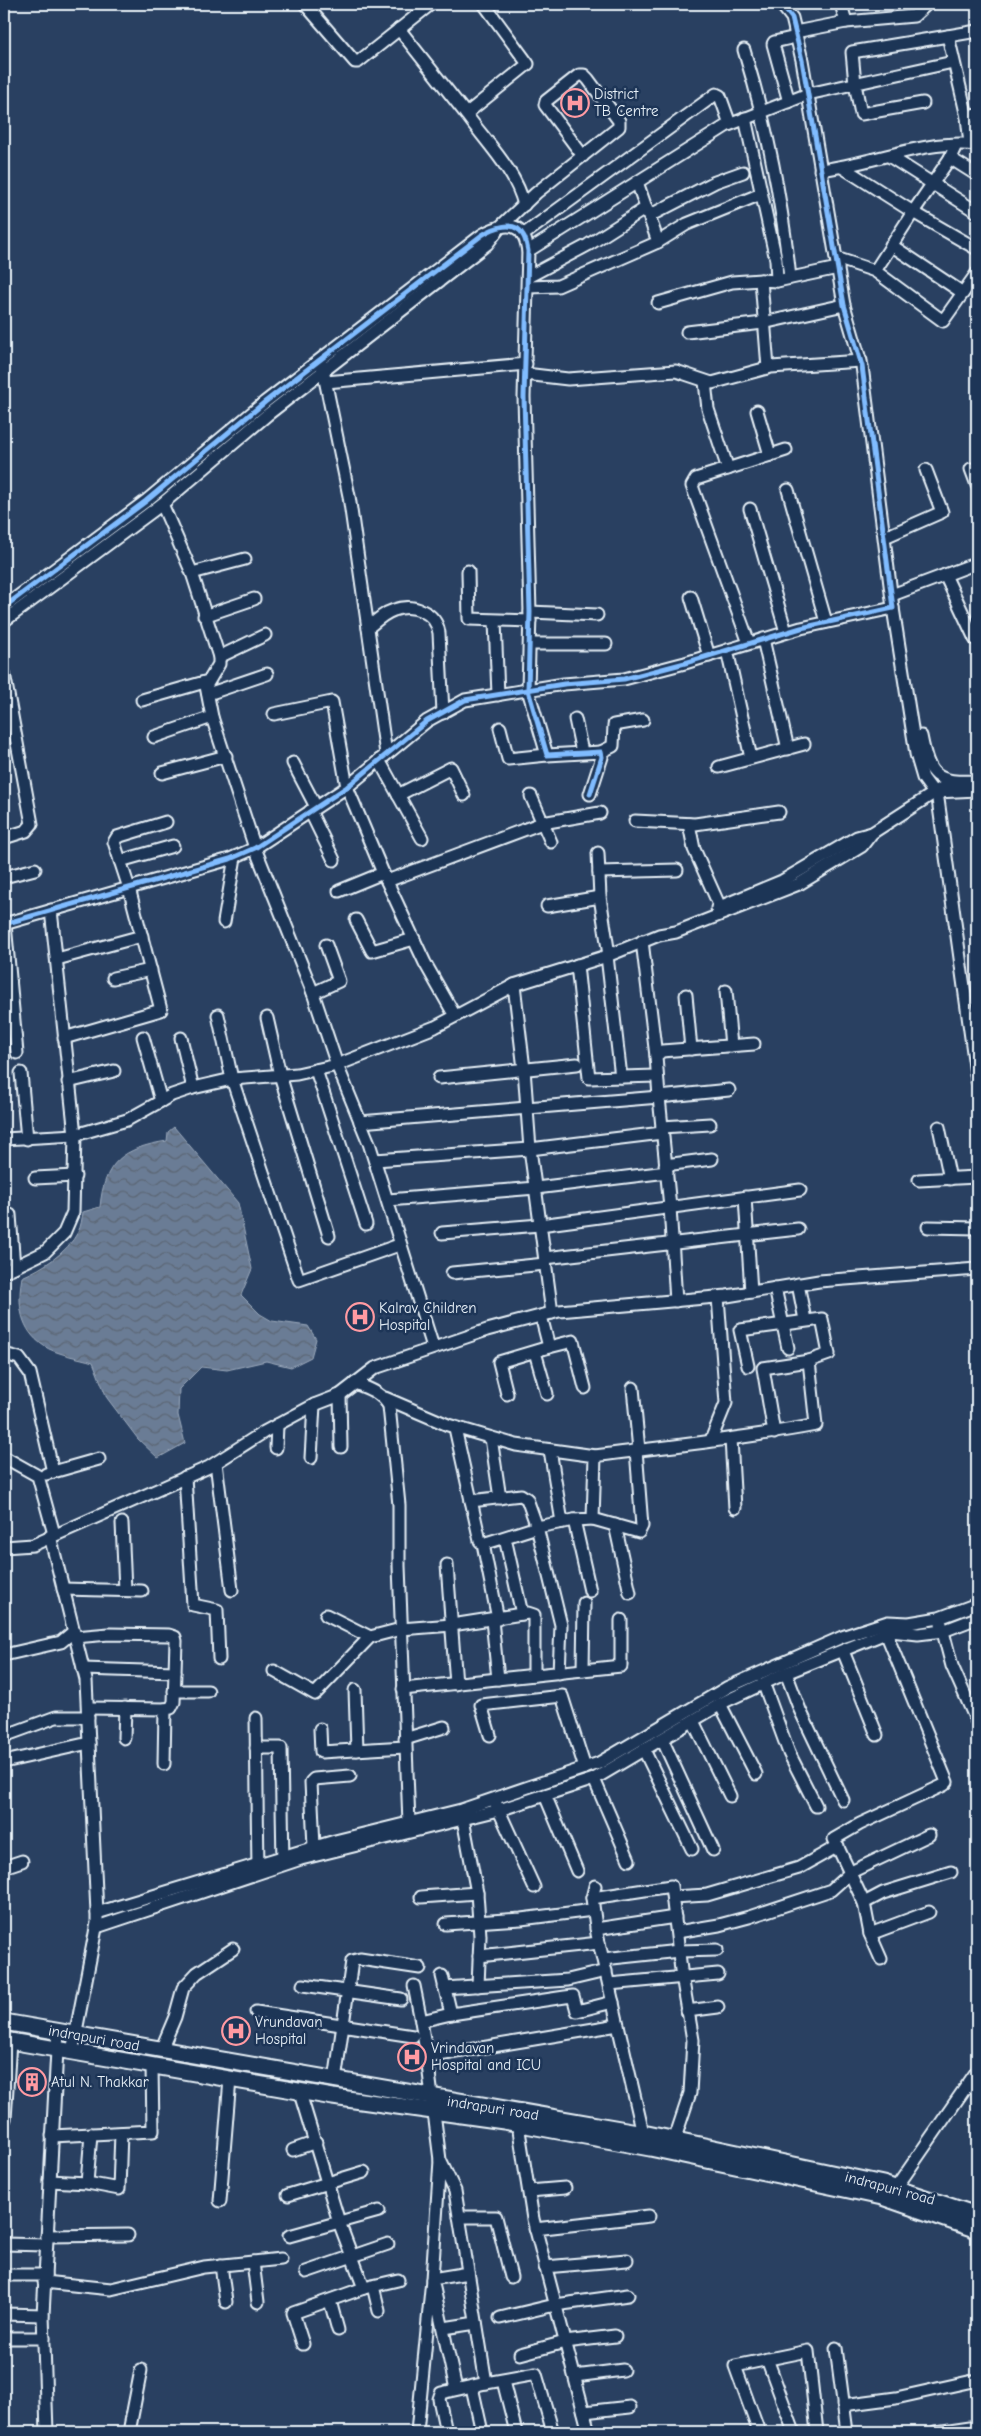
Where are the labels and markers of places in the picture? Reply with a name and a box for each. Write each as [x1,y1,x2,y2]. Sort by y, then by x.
place label: District TB Centre [594,85,659,120]
hospital icon: District TB Centre [560,88,590,118]
place label: Kalrav Children Hospital [379,1299,477,1334]
hospital icon: Kalrav Children Hospital [345,1302,375,1332]
place label: Vrundavan Hospital [255,2013,323,2048]
hospital icon: Vrundavan Hospital [221,2016,251,2046]
place label: Vrindavan Hospital and ICU [431,2039,541,2074]
hospital icon: Vrindavan Hospital and ICU [397,2042,427,2072]
building icon: Atul N. Thakkar [17,2067,47,2097]
place label: Atul N. Thakkar [51,2073,149,2091]

